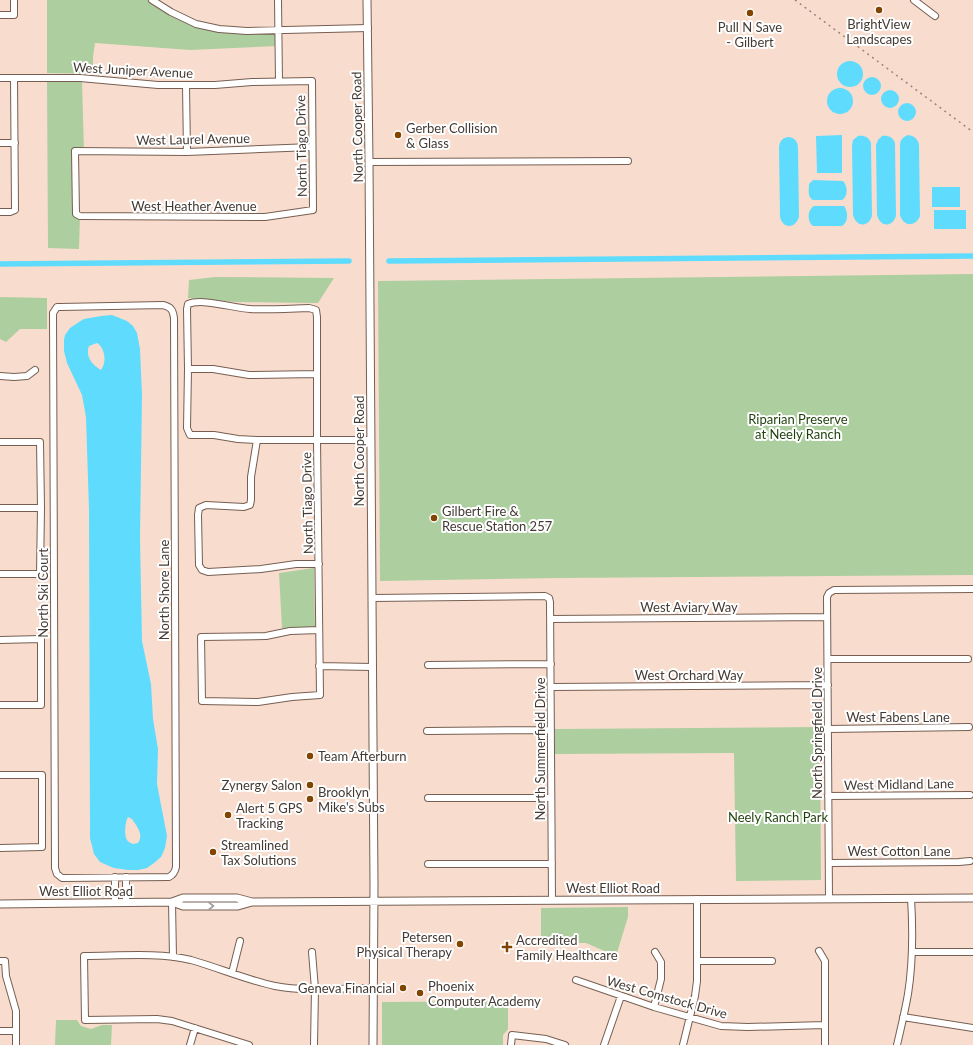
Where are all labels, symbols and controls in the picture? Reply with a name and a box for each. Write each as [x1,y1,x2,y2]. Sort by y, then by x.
marker: BrightView Landscapes [874,5,884,15]
marker: Pull N Save - Gilbert [745,8,755,18]
place label: BrightView Landscapes [846,16,912,47]
place label: Pull N Save - Gilbert [718,19,782,50]
street label: West Juniper Avenue [73,59,194,81]
street label: North Cooper Road [348,71,366,183]
street label: North Tiago Drive [292,95,310,197]
place label: Gerber Collision & Glass [406,120,498,151]
street label: West Laurel Avenue [136,130,250,148]
marker: Gerber Collision & Glass [393,130,403,140]
street label: West Heather Avenue [131,198,257,214]
street label: North Cooper Road [351,395,367,507]
park label: Riparian Preserve at Neely Ranch [748,411,848,442]
street label: North Tiago Drive [298,452,316,554]
place label: Gilbert Fire & Rescue Station 257 [442,503,553,534]
marker: Gilbert Fire & Rescue Station 257 [429,513,439,523]
street label: North Shore Lane [156,540,172,640]
street label: North Ski Court [35,548,51,638]
street label: West Aviary Way [640,599,738,615]
street label: West Orchard Way [635,667,744,683]
street label: North Springfield Drive [809,667,825,799]
street label: North Summerfield Drive [532,677,548,821]
street label: West Fabens Lane [846,709,950,725]
place label: Team Afterburn [318,748,407,764]
marker: Team Afterburn [305,751,315,761]
street label: West Midland Lane [844,775,954,793]
place label: Zynergy Salon [222,777,302,793]
marker: Zynergy Salon [305,780,315,790]
place label: Brooklyn Mike's Subs [318,784,385,815]
marker: Brooklyn Mike's Subs [305,794,315,804]
place label: Alert 5 GPS Tracking [236,800,303,831]
park label: Neely Ranch Park [728,809,828,825]
marker: Alert 5 GPS Tracking [223,810,233,820]
place label: Streamlined Tax Solutions [221,837,297,868]
street label: West Cotton Lane [847,843,951,859]
marker: Streamlined Tax Solutions [208,847,218,857]
street label: West Elliot Road [566,880,660,896]
street label: West Elliot Road [39,883,133,899]
one-way arrow [208,902,214,910]
place label: Petersen Physical Therapy [357,929,452,960]
place label: Accredited Family Healthcare [516,932,618,963]
marker: Petersen Physical Therapy [455,939,465,949]
marker: Accredited Family Healthcare [501,941,513,953]
street label: West Comstock Drive [605,972,729,1022]
place label: Phoenix Computer Academy [428,978,541,1009]
place label: Geneva Financial [298,980,395,996]
marker: Geneva Financial [398,983,408,993]
marker: Phoenix Computer Academy [415,988,425,998]

